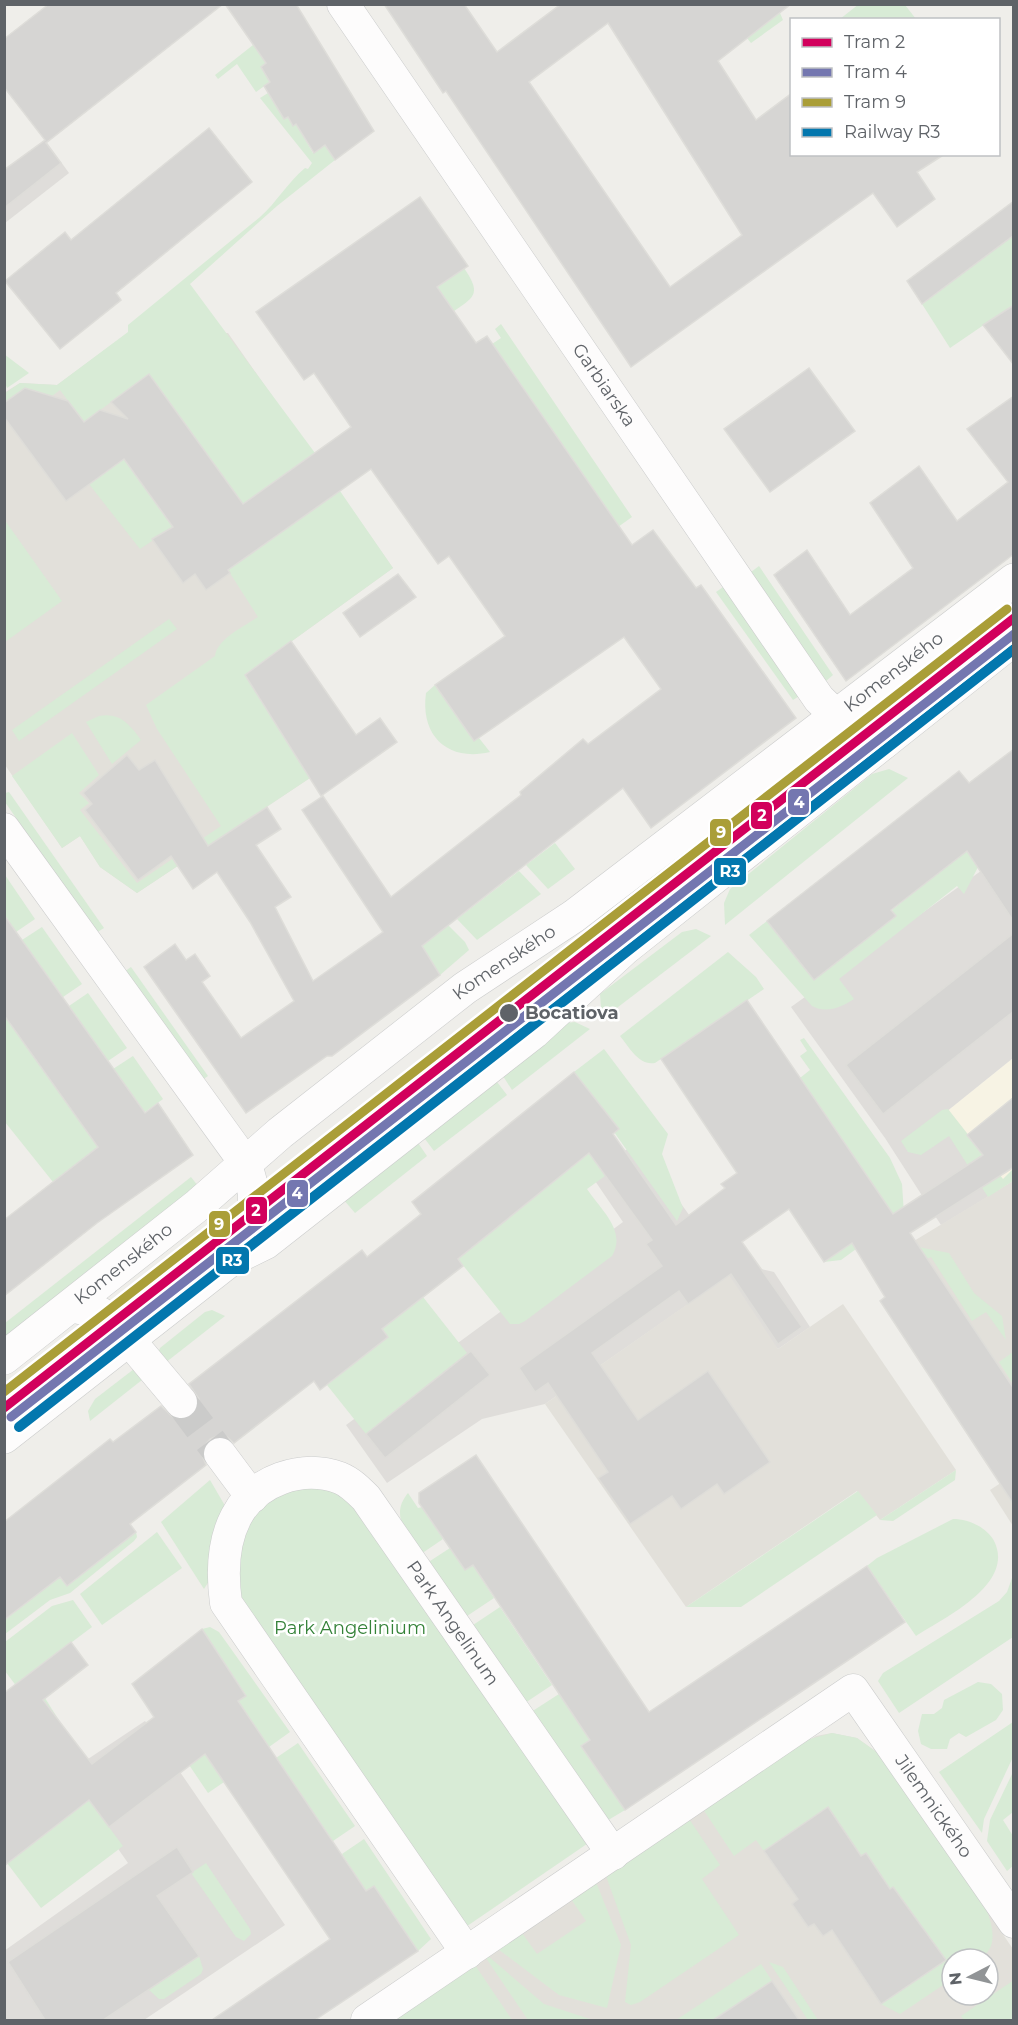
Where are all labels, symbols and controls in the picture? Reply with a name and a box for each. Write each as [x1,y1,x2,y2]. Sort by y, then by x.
legend [790,18,1000,156]
text: Tram 2 [844,31,905,53]
text: Tram 4 [844,61,907,83]
text: Tram 9 [844,91,906,113]
text: Railway R3 [844,121,940,143]
street label: Garbiarska [568,339,640,431]
street label: Komenského [839,627,948,717]
line badge: 4 [787,788,810,816]
text: 4 [793,793,805,812]
line badge: 2 [750,801,773,830]
text: 2 [757,806,767,825]
line badge: 9 [709,818,732,847]
text: 9 [716,823,726,842]
line badge: R3 [713,857,747,886]
text: R3 [719,862,741,881]
street label: Komenského [448,920,560,1005]
marker: Bocatiova [498,1002,520,1024]
place label: Bocatiova [525,1002,619,1024]
line badge: 4 [286,1179,309,1208]
text: 4 [291,1184,303,1203]
line badge: 2 [245,1196,268,1225]
text: 2 [251,1201,261,1220]
line badge: 9 [208,1210,231,1238]
text: 9 [214,1215,224,1234]
street label: Komenského [70,1218,177,1309]
line badge: R3 [215,1246,250,1275]
text: R3 [221,1251,243,1270]
street label: Park Angelinum [402,1556,504,1690]
park label: Park Angelinium [274,1617,426,1639]
street label: Jilemnického [890,1750,977,1862]
north arrow [940,1947,1000,2007]
text: N [945,1971,966,1986]

